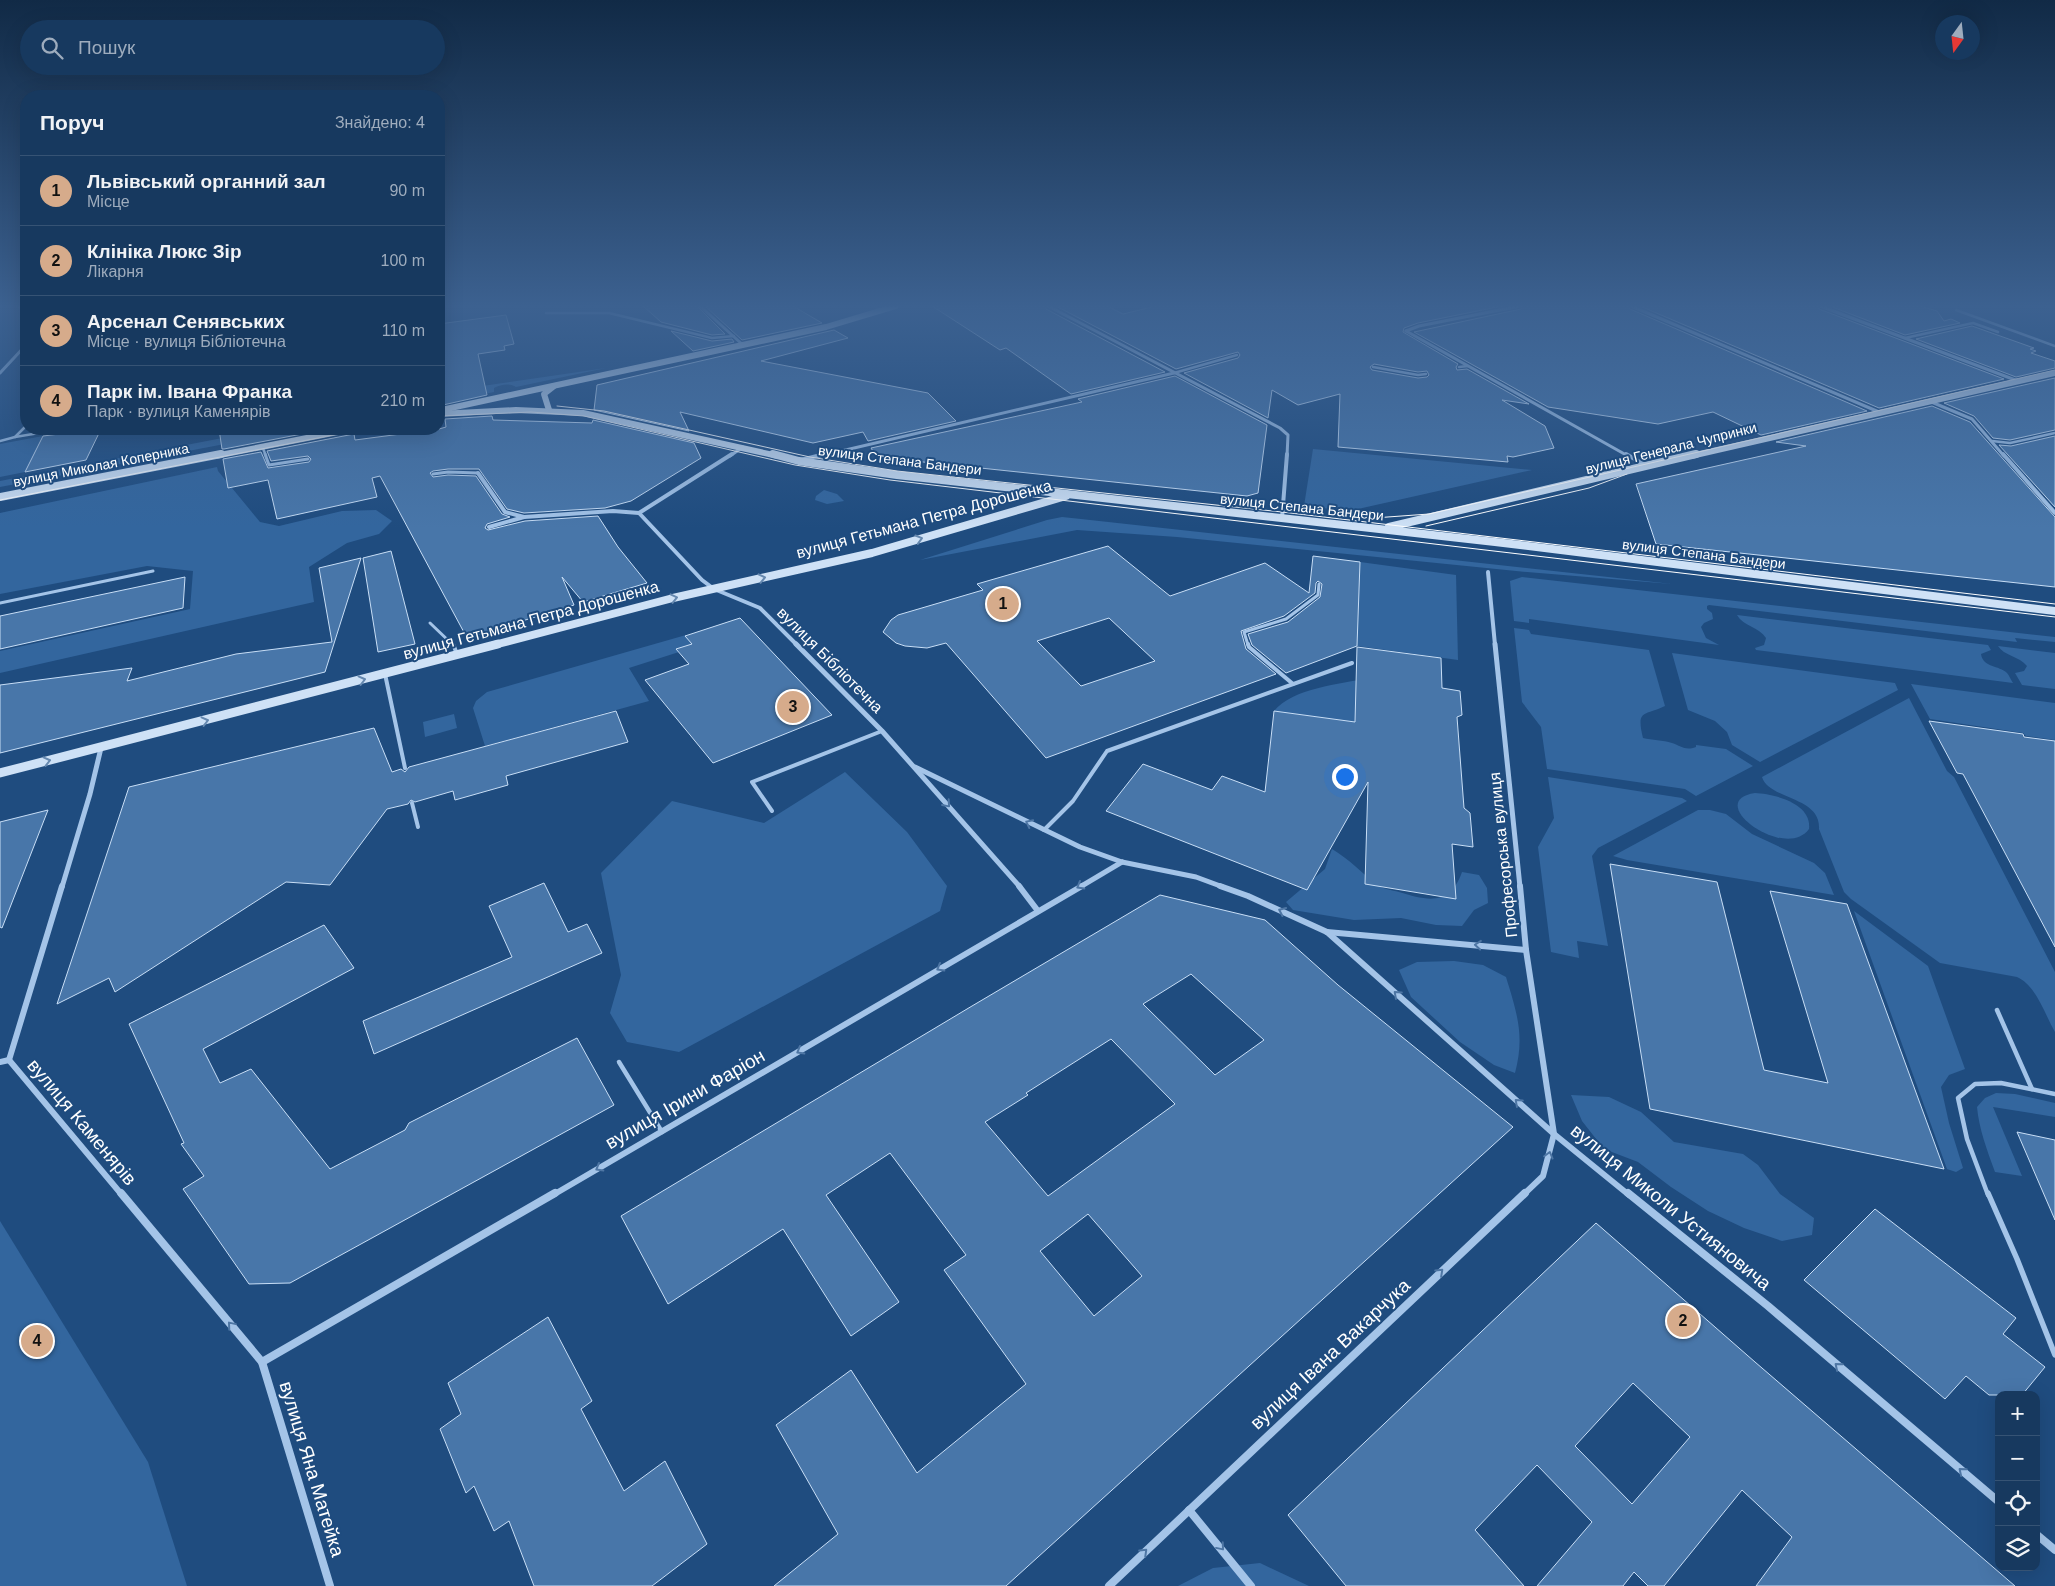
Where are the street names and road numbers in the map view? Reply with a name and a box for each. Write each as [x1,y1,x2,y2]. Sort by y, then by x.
street label: вулиця Генерала Чупринки [1584,419,1758,477]
street label: вулиця Миколая Коперника [12,440,191,490]
street label: вулиця Степана Бандери [817,442,983,478]
street label: вулиця Гетьмана Петра Дорошенка [794,477,1054,561]
street label: вулиця Степана Бандери [1219,490,1385,524]
street label: вулиця Степана Бандери [1621,536,1787,572]
street label: вулиця Гетьмана Петра Дорошенка [401,578,661,662]
street label: вулиця Бібліотечна [774,604,886,716]
street label: Професорська вулиця [1486,771,1520,939]
street label: вулиця Ірини Фаріон [602,1045,768,1153]
street label: вулиця Каменярів [23,1055,141,1189]
street label: вулиця Миколи Устияновича [1567,1120,1776,1294]
street label: вулиця Івана Вакарчука [1246,1274,1414,1433]
street label: вулиця Яна Матейка [275,1379,349,1560]

